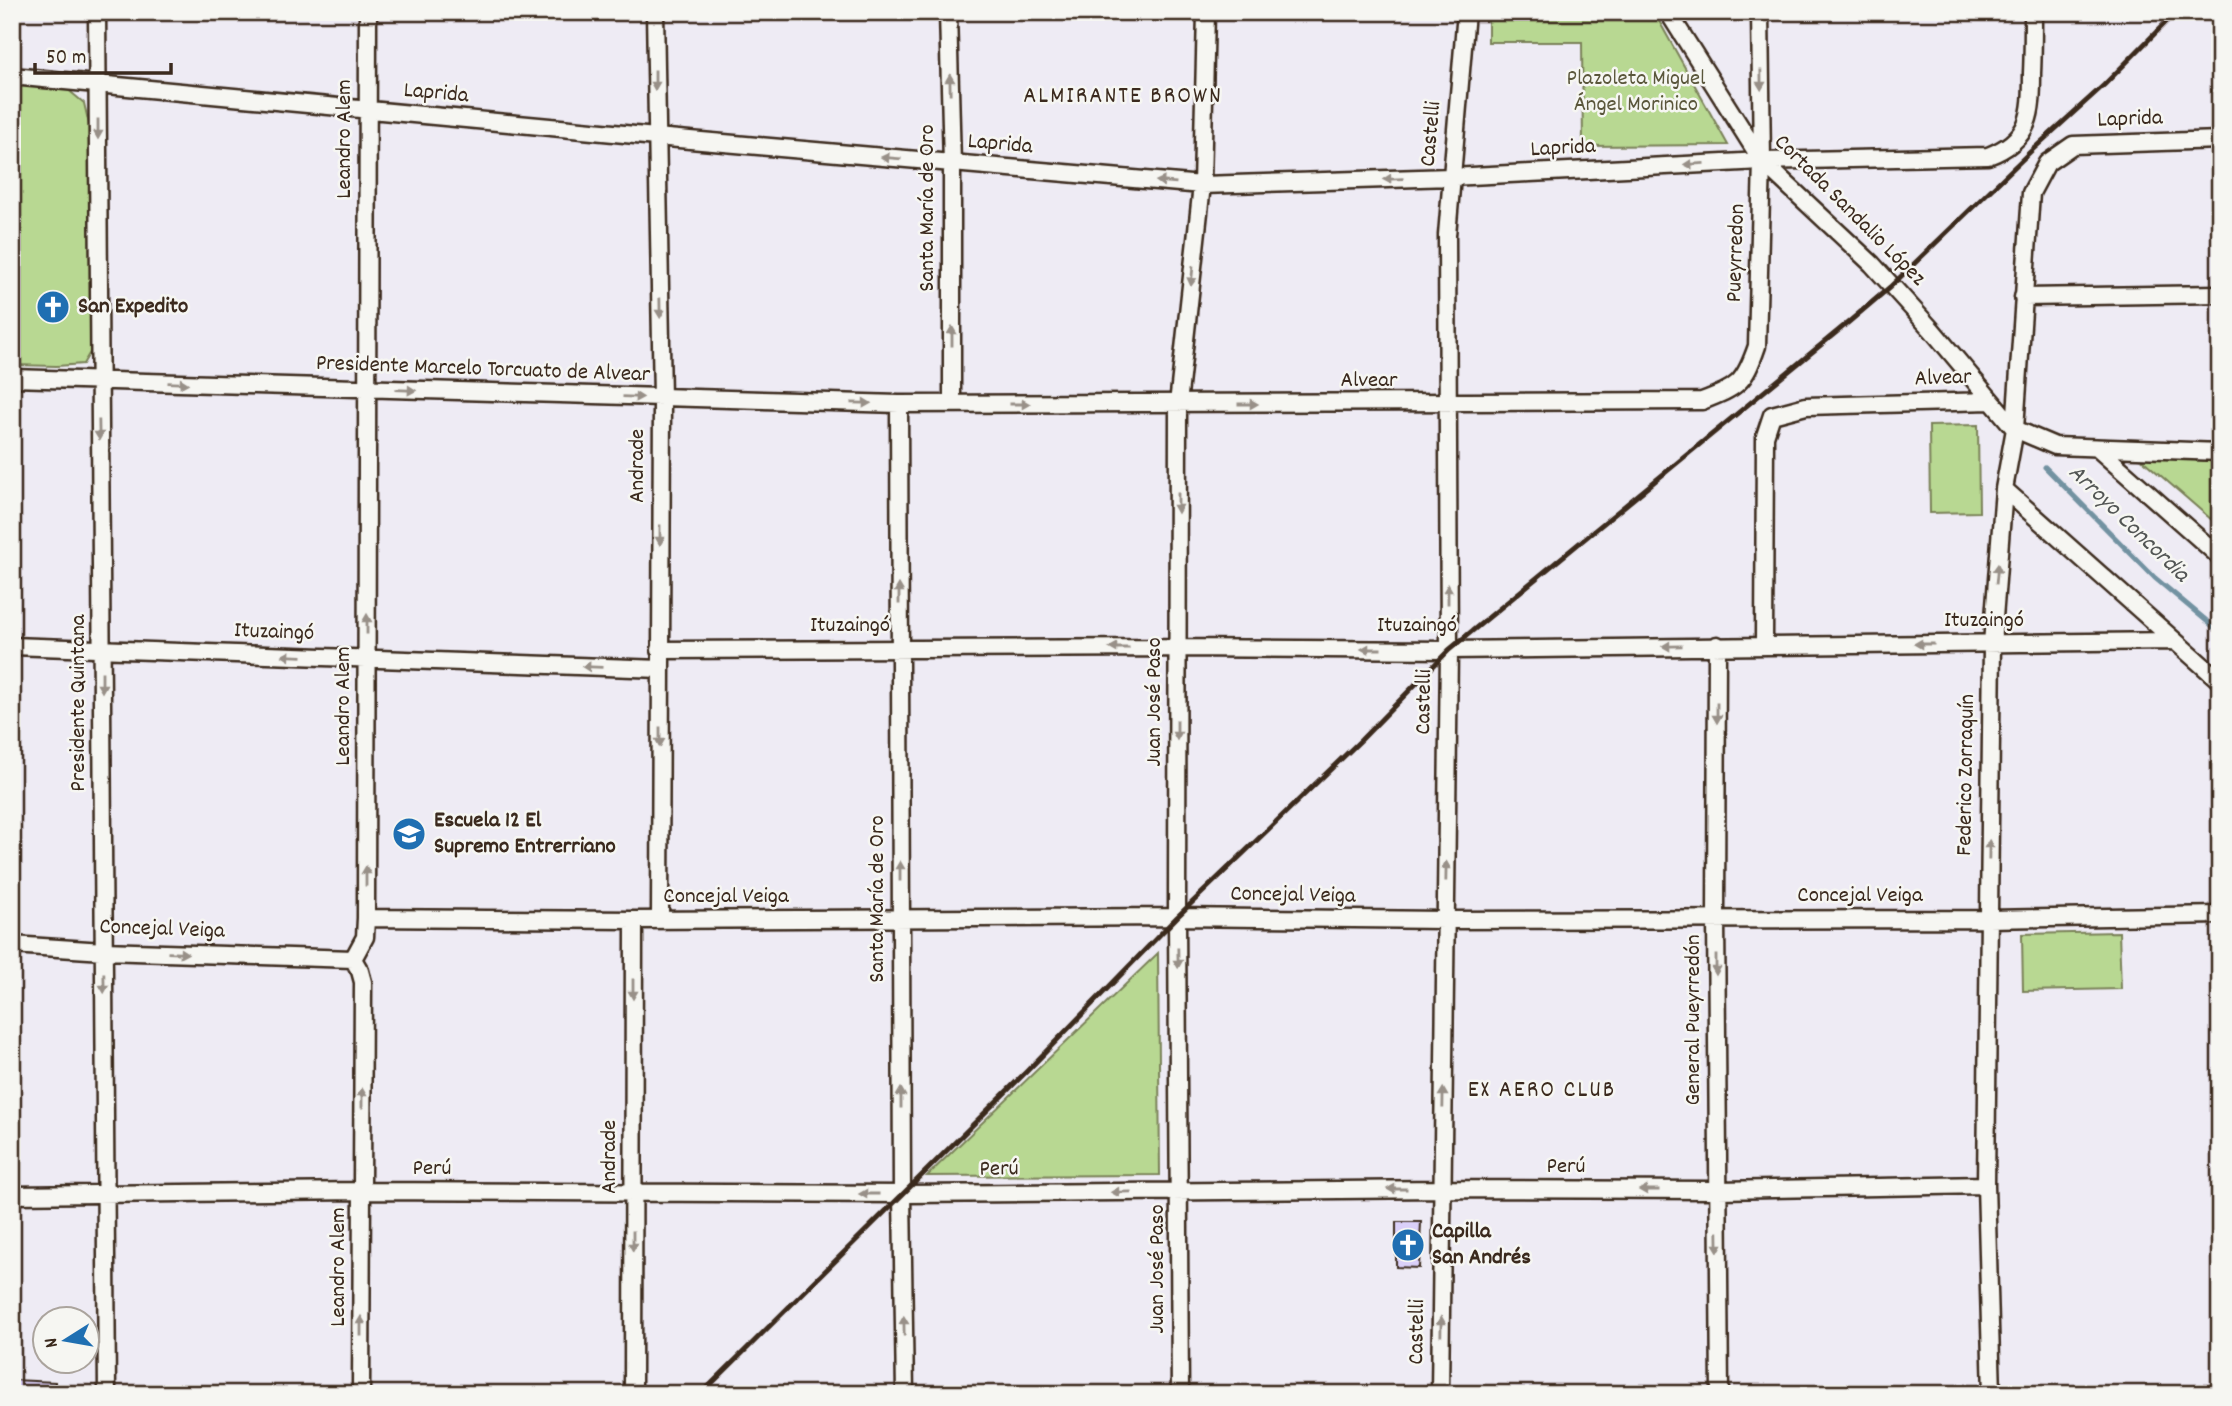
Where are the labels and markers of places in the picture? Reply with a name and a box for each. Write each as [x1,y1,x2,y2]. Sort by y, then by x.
church icon: San Expedito [34,288,72,326]
place label: San Expedito [78,291,188,324]
place label: Escuela 12 El Supremo Entrerriano [434,805,616,864]
school or university icon: Escuela 12 El Supremo Entrerriano [390,815,428,853]
place label: Capilla San Andrés [1432,1216,1531,1275]
church icon: Capilla San Andrés [1389,1226,1427,1264]

